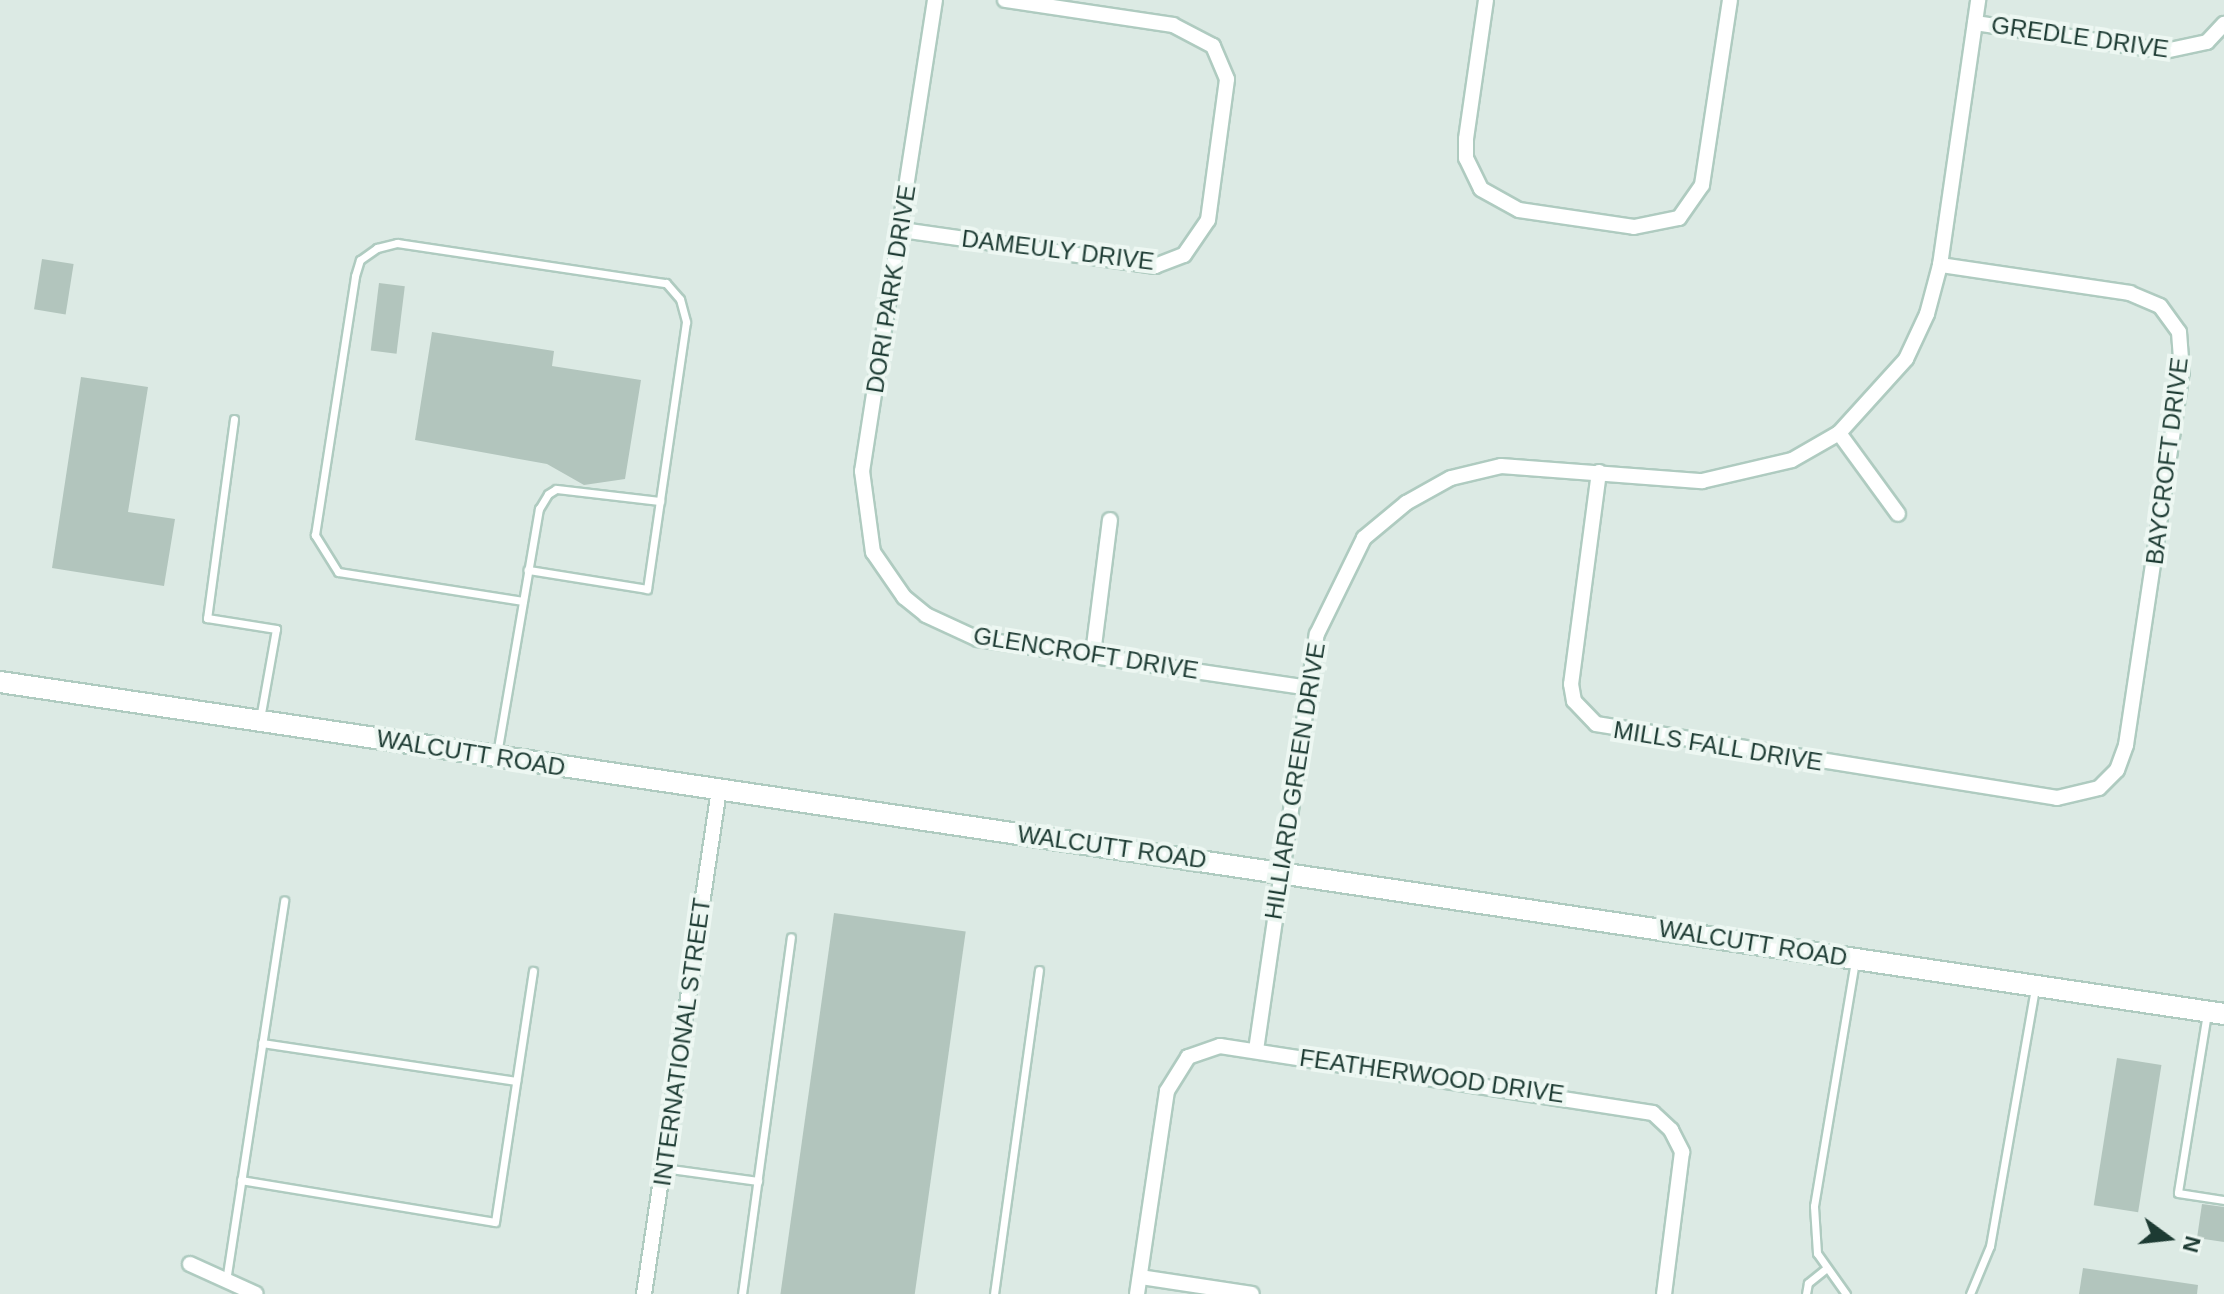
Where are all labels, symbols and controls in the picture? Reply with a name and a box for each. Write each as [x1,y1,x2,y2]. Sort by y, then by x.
street label: GREDLE DRIVE [1990,10,2170,64]
street label: DORI PARK DRIVE [860,183,922,395]
street label: DAMEULY DRIVE [960,224,1156,276]
street label: BAYCROFT DRIVE [2140,356,2194,566]
street label: GLENCROFT DRIVE [971,621,1201,685]
street label: HILLIARD GREEN DRIVE [1259,640,1331,922]
street label: MILLS FALL DRIVE [1611,715,1825,777]
street label: WALCUTT ROAD [374,724,568,782]
street label: WALCUTT ROAD [1015,819,1209,875]
street label: INTERNATIONAL STREET [647,896,717,1188]
street label: WALCUTT ROAD [1656,914,1850,972]
street label: FEATHERWOOD DRIVE [1298,1043,1566,1109]
north arrow [2128,1198,2208,1278]
text: N [2178,1233,2206,1255]

